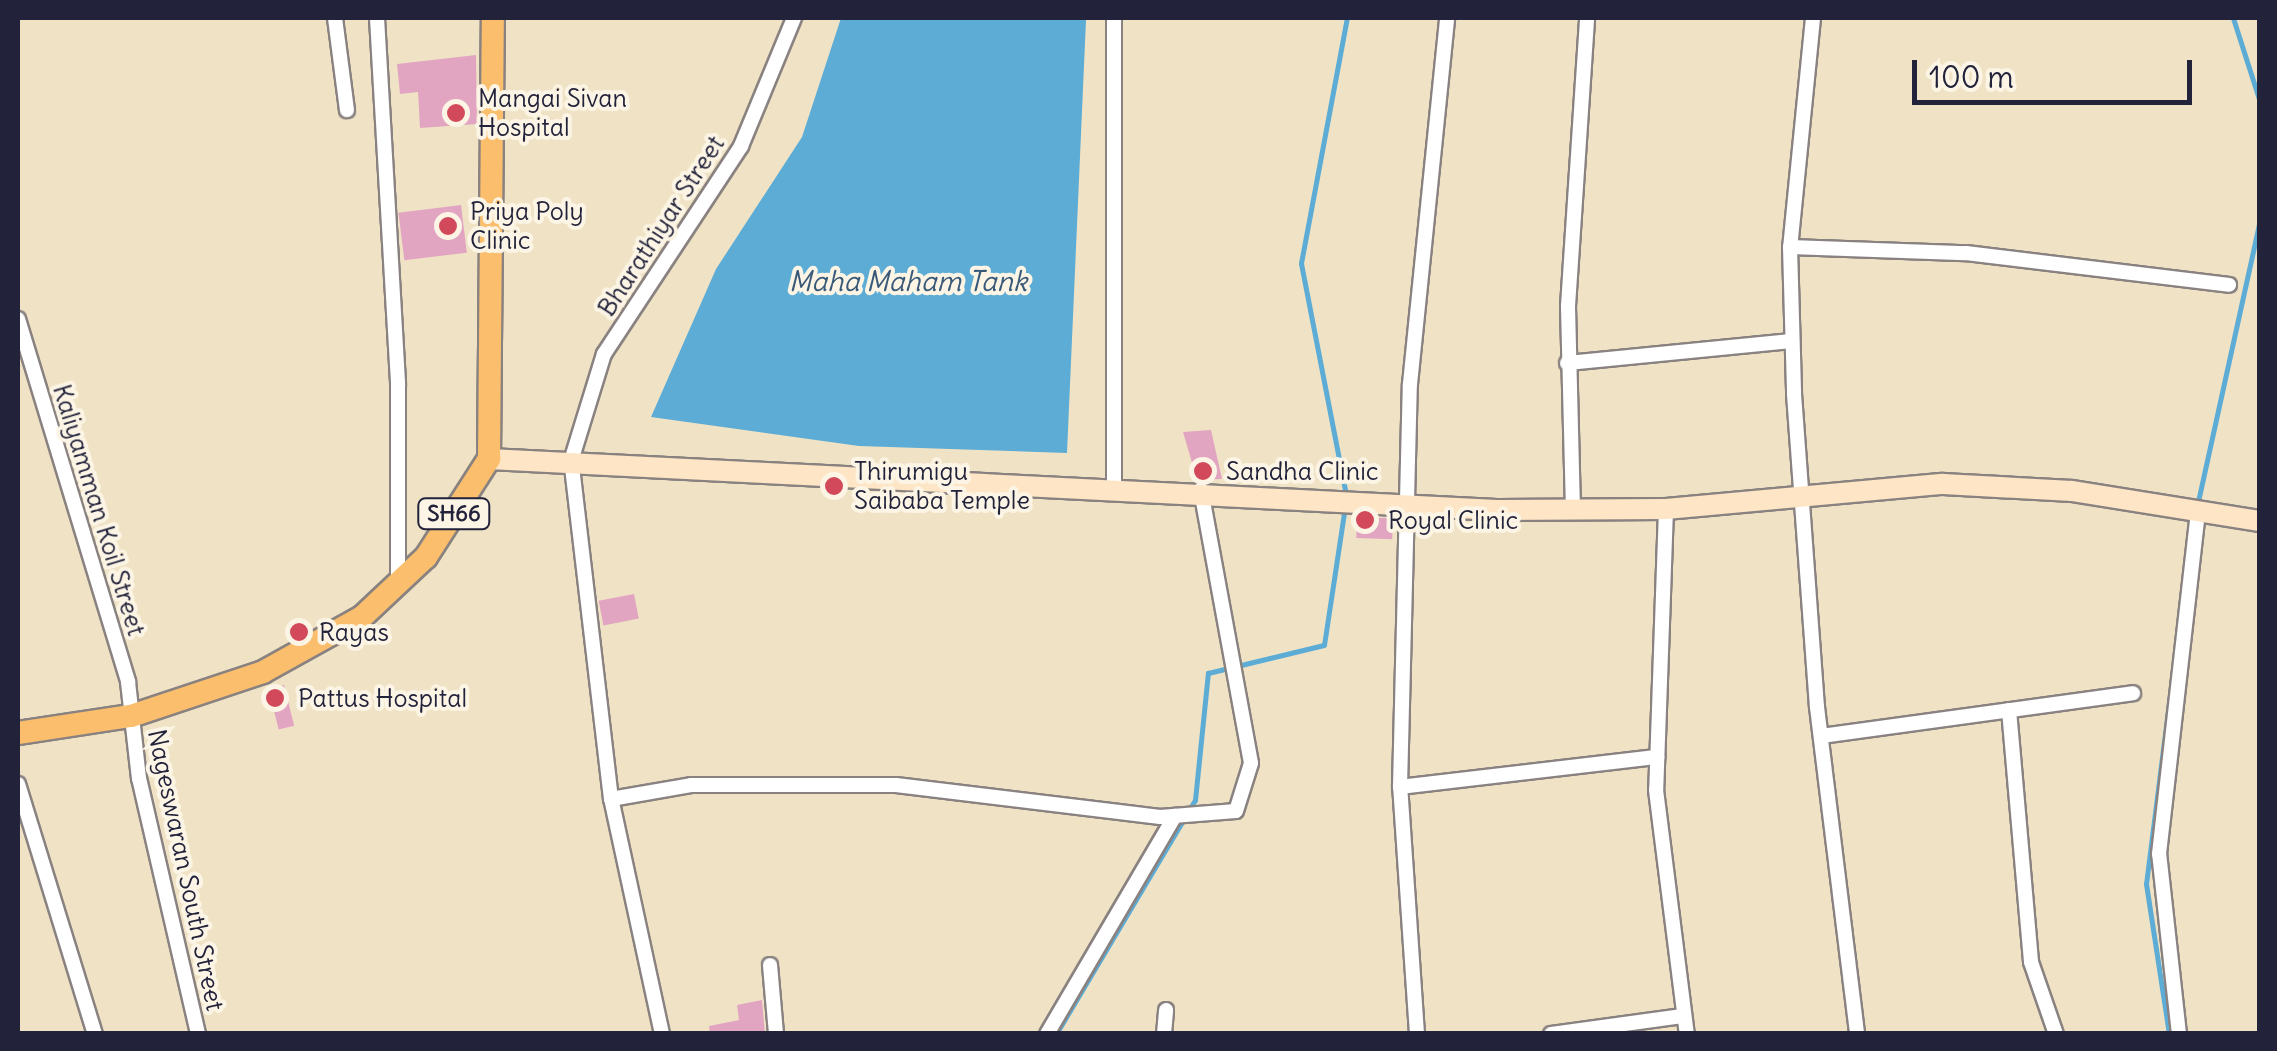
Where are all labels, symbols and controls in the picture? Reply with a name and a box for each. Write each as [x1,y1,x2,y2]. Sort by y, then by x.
scale bar [1917,40,2197,102]
text: 100 m [1929,58,2014,96]
place label: Mangai Sivan Hospital [478,84,627,143]
marker: Mangai Sivan Hospital [443,100,469,126]
street label: Bharathiyar Street [591,130,731,322]
place label: Priya Poly Clinic [470,197,584,256]
marker: Priya Poly Clinic [435,213,461,239]
water label: Maha Maham Tank [789,264,1027,298]
street label: Kaliyamman Koil Street [47,381,151,639]
place label: Sandha Clinic [1226,456,1378,486]
place label: Thirumigu Saibaba Temple [854,457,1030,516]
marker: Sandha Clinic [1190,458,1216,484]
marker: Thirumigu Saibaba Temple [823,475,845,497]
road number: SH66 [416,497,492,531]
place label: Royal Clinic [1388,505,1518,535]
marker: Royal Clinic [1352,507,1378,533]
place label: Rayas [319,617,389,647]
marker: Rayas [288,621,310,643]
place label: Pattus Hospital [298,683,467,713]
marker: Pattus Hospital [262,685,288,711]
street label: Nageswaran South Street [142,727,230,1013]

